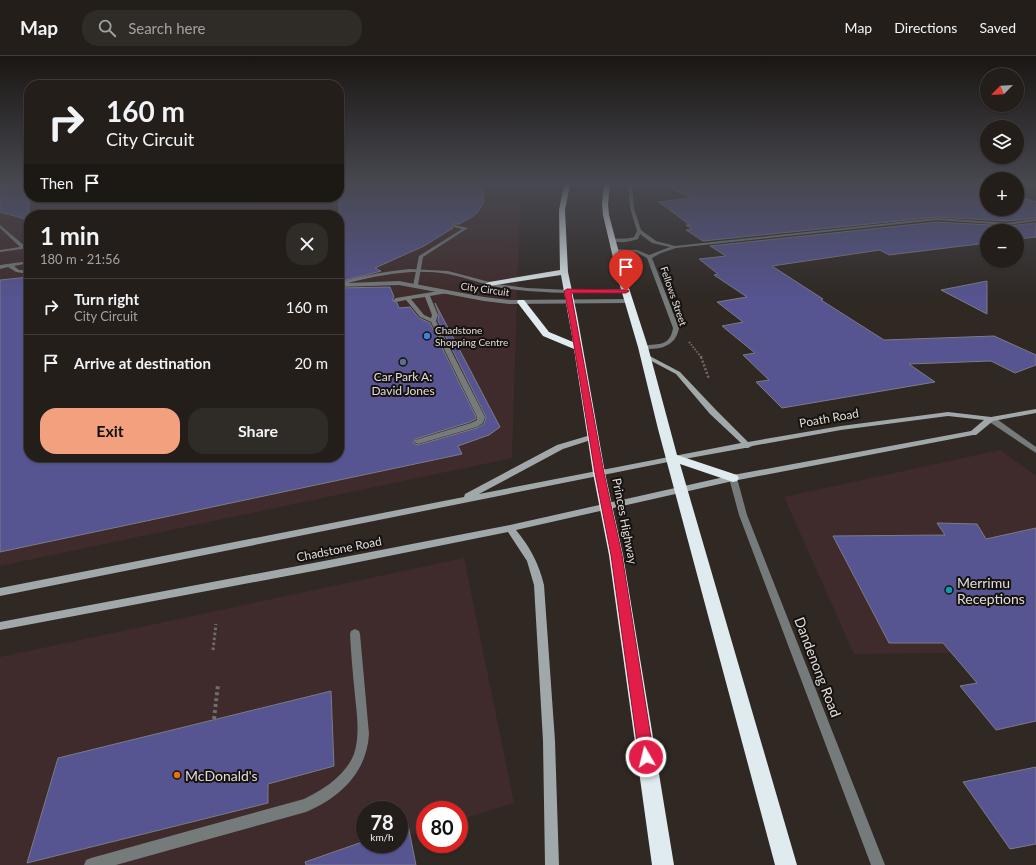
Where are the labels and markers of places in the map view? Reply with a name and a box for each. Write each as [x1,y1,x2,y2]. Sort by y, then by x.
pin [609,250,643,291]
place label: Chadstone Shopping Centre [435,324,508,348]
marker: Chadstone Shopping Centre [422,331,432,341]
marker: Car Park A: David Jones [398,357,408,367]
place label: Car Park A: David Jones [371,369,435,398]
place label: Merrimu Receptions [957,574,1025,607]
marker: Merrimu Receptions [944,585,954,595]
place label: McDonald's [185,767,258,784]
marker: McDonald's [172,770,182,780]

